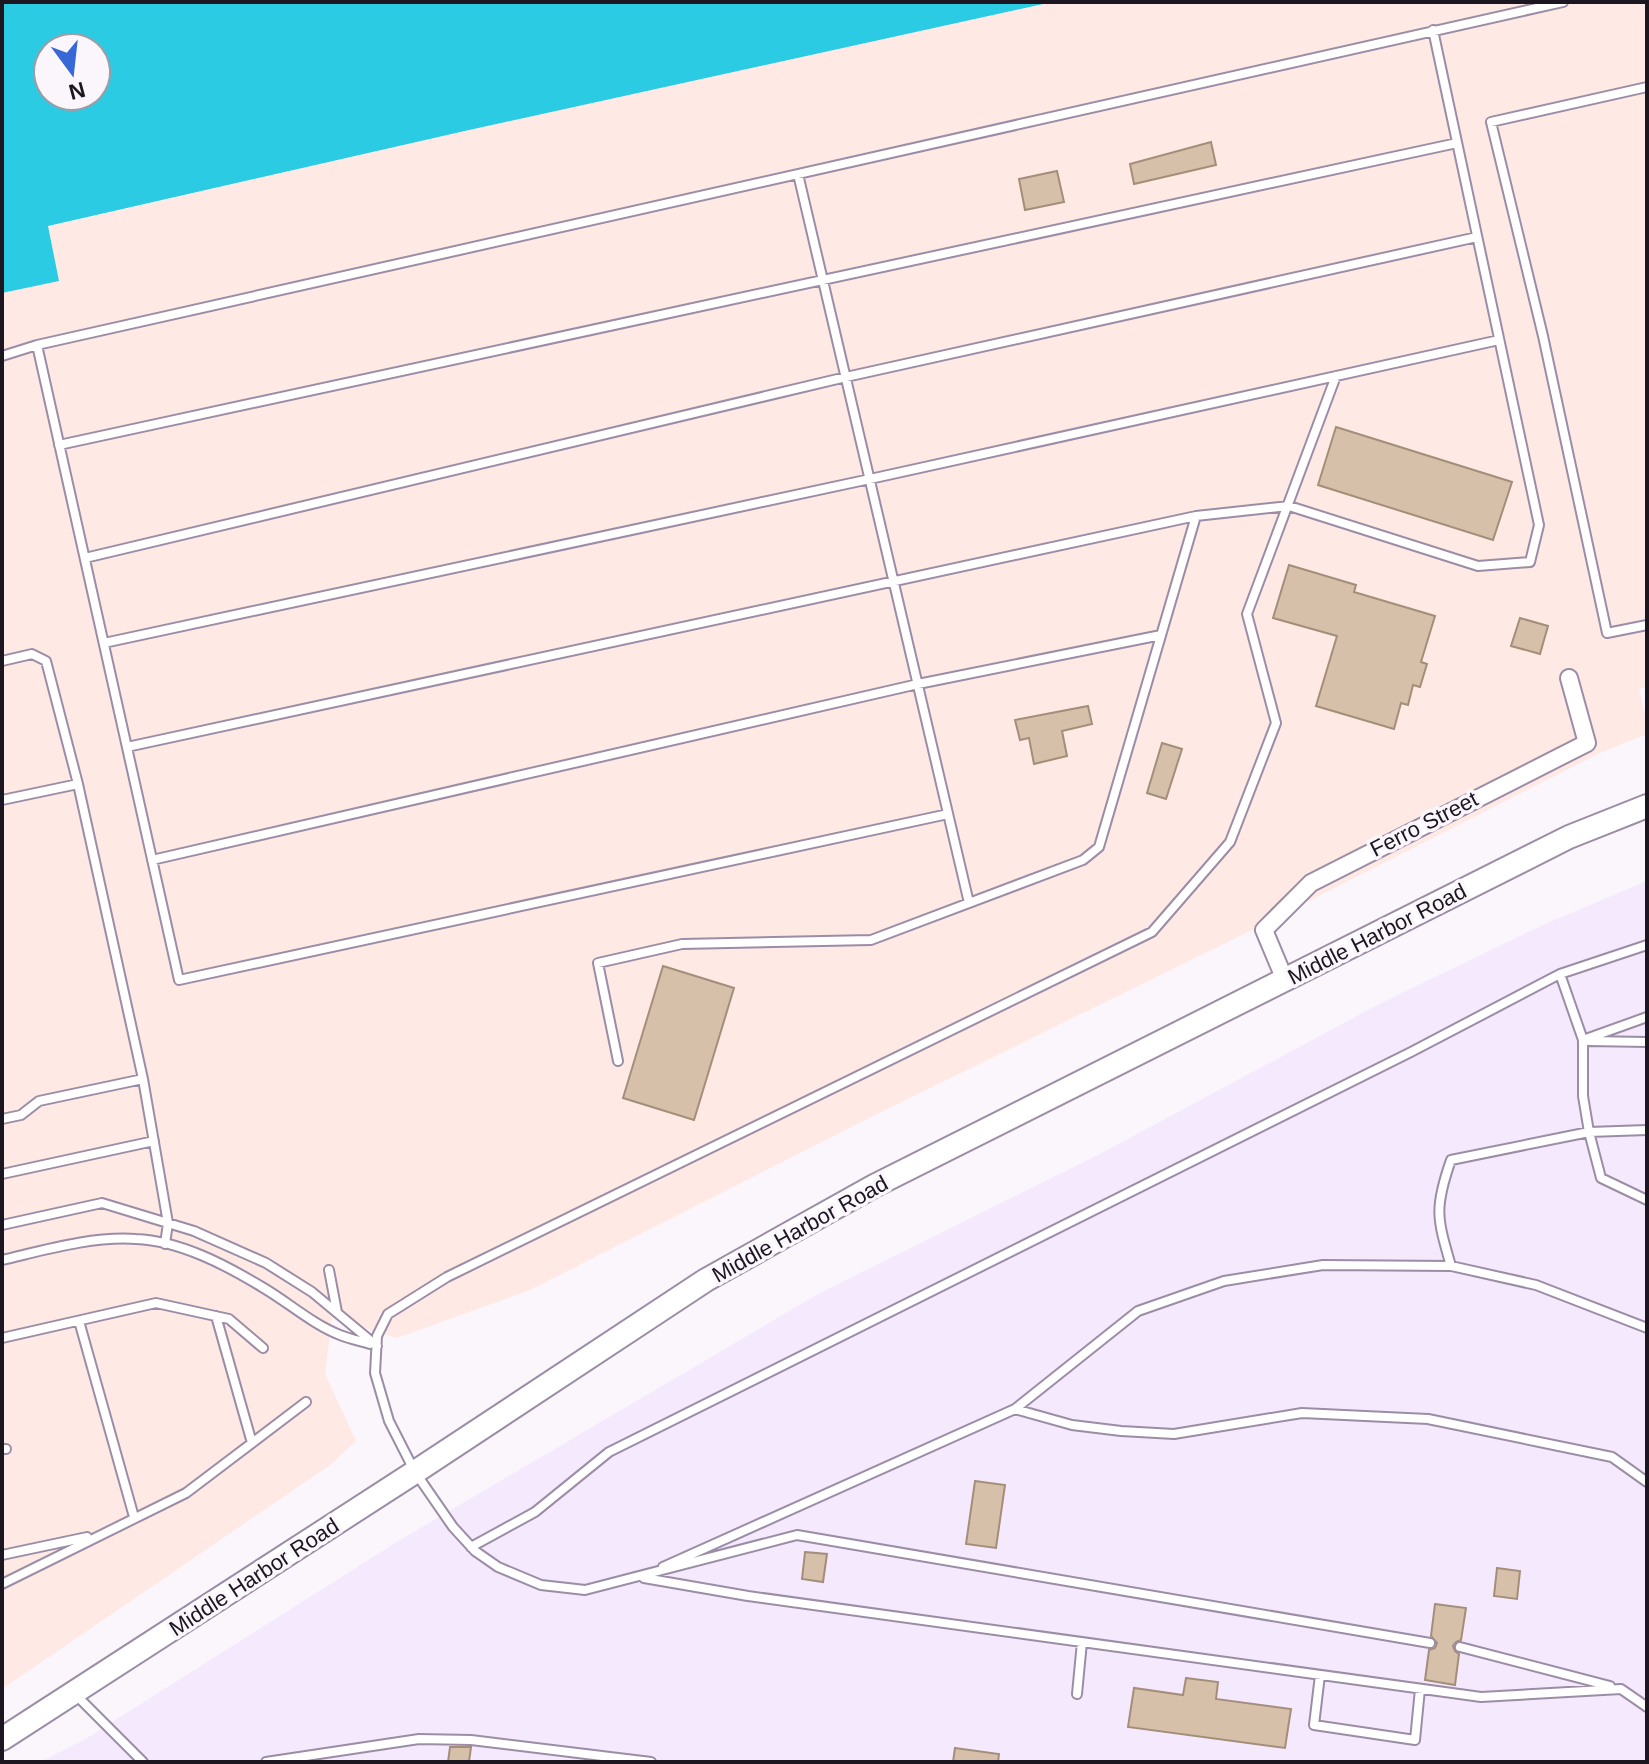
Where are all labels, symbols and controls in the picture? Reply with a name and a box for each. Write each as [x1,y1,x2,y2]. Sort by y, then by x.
north arrow [32,32,112,112]
text: N [66,77,88,105]
street label: Ferro Street [1366,786,1482,862]
street label: Middle Harbor Road [1284,878,1470,990]
street label: Middle Harbor Road [708,1170,892,1288]
street label: Middle Harbor Road [165,1513,343,1641]

